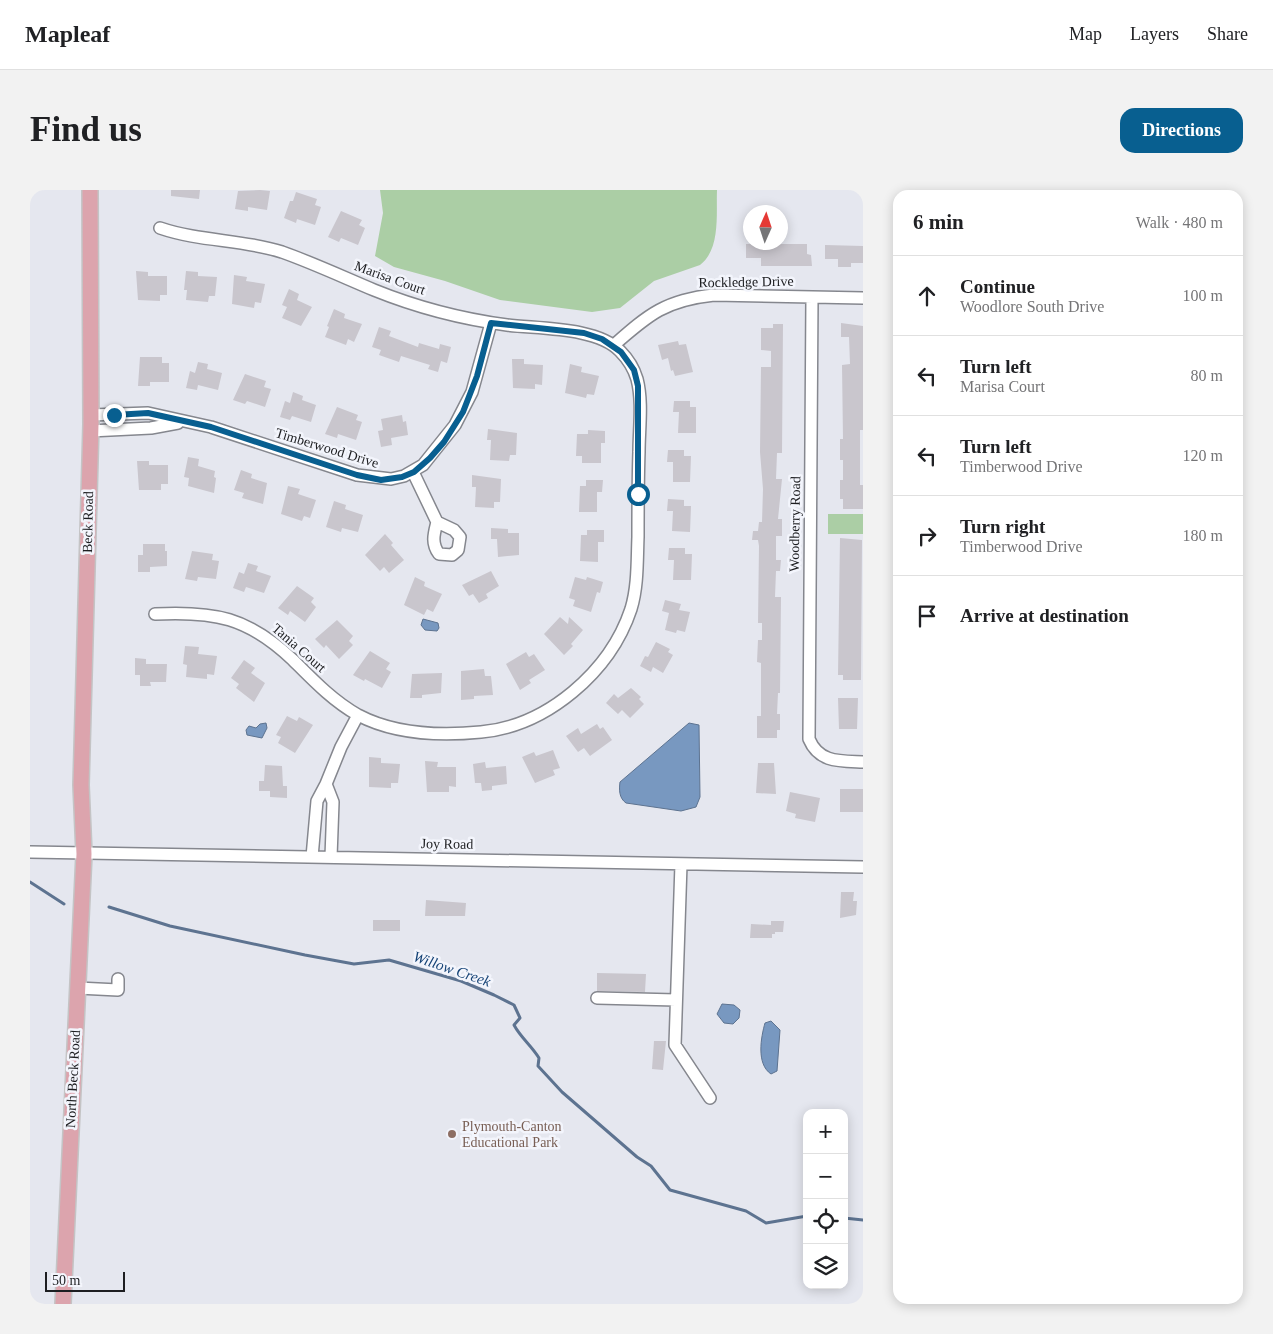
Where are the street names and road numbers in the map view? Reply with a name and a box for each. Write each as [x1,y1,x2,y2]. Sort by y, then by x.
street label: Marisa Court [353,258,428,298]
street label: Rockledge Drive [698,274,794,290]
street label: Timberwood Drive [274,425,380,471]
street label: Woodberry Road [787,476,803,572]
street label: Beck Road [80,491,96,553]
street label: Tania Court [269,621,329,675]
street label: Joy Road [421,836,473,852]
street label: North Beck Road [63,1030,83,1128]

